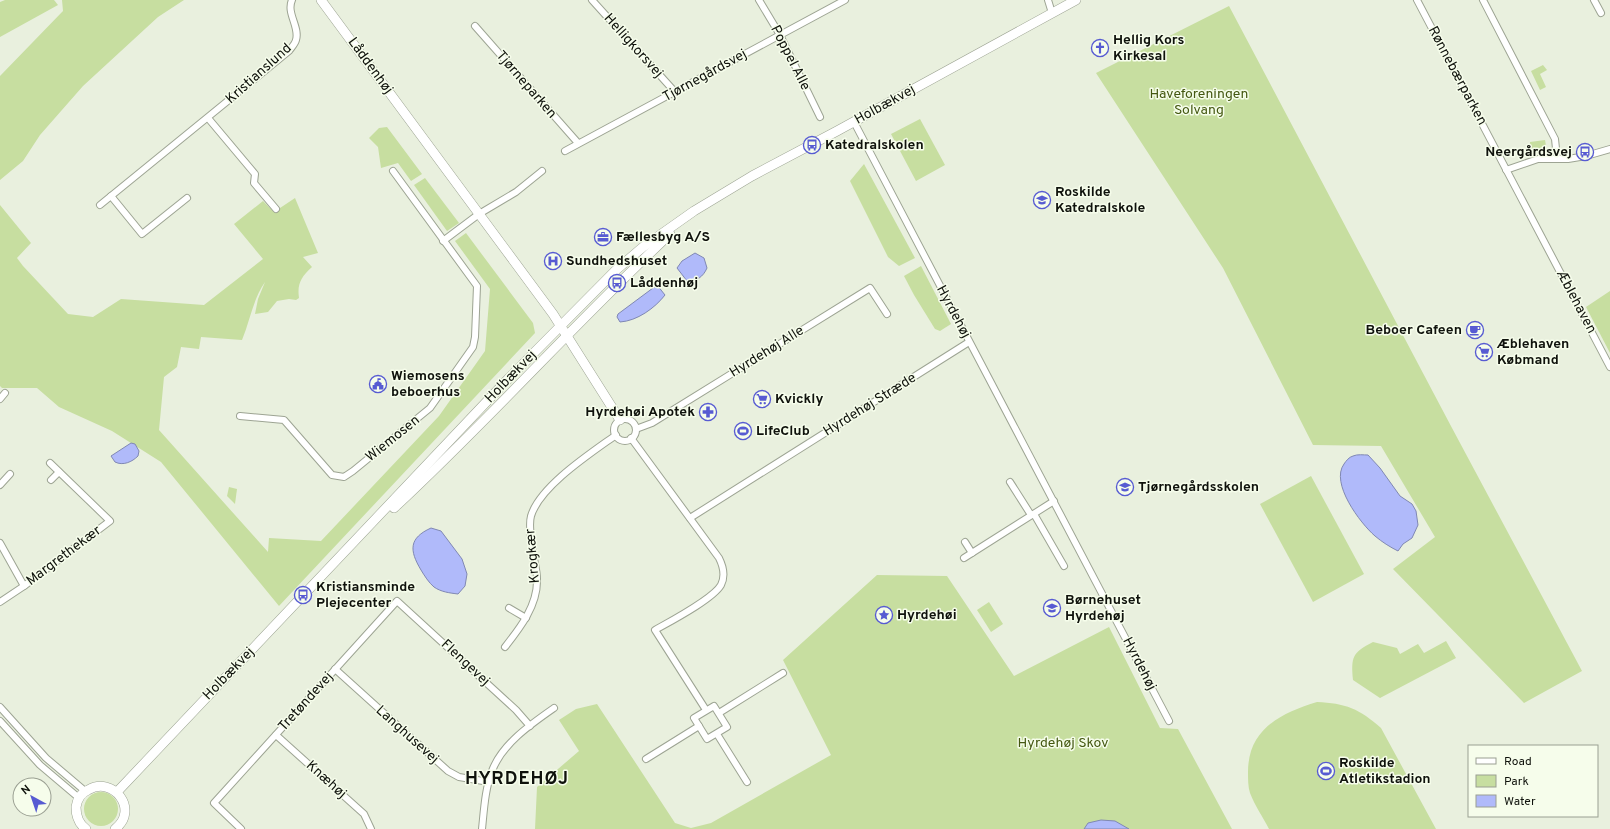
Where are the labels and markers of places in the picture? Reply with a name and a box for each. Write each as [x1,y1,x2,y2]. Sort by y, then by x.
place label: Hellig Kors Kirkesal [1113,32,1184,65]
church icon: Hellig Kors Kirkesal [1090,38,1110,58]
bus stop icon: Katedralskolen [802,135,822,155]
place label: Katedralskolen [825,137,924,154]
bus stop icon: Neergårdsvej [1575,142,1595,162]
place label: Neergårdsvej [1485,144,1572,161]
place label: Roskilde Katedralskole [1055,184,1146,217]
school or university icon: Roskilde Katedralskole [1032,190,1052,210]
office icon: Fællesbyg A/S [593,227,613,247]
place label: Fællesbyg A/S [616,229,710,246]
hospital icon: Sundhedshuset [543,251,563,271]
place label: Sundhedshuset [566,253,667,270]
bus stop icon: Låddenhøj [607,273,627,293]
place label: Låddenhøj [630,275,698,292]
cafe icon: Beboer Cafeen [1465,320,1485,340]
place label: Beboer Cafeen [1365,322,1462,339]
place label: Æblehaven Købmand [1496,336,1569,369]
supermarket icon: Æblehaven Købmand [1474,342,1494,362]
place label: Wiemosens beboerhus [391,368,465,401]
public building icon: Wiemosens beboerhus [368,374,388,394]
supermarket icon: Kvickly [752,389,772,409]
place label: Kvickly [775,391,823,408]
pharmacy icon: Hyrdehøi Apotek [698,402,718,422]
place label: Hyrdehøi Apotek [585,404,695,421]
sports icon: LifeClub [733,421,753,441]
place label: LifeClub [756,423,810,440]
school or university icon: Tjørnegårdsskolen [1115,477,1135,497]
place label: Tjørnegårdsskolen [1138,479,1259,496]
place label: Kristiansminde Plejecenter [316,579,415,612]
bus stop icon: Kristiansminde Plejecenter [293,585,313,605]
place label: Børnehuset Hyrdehøj [1065,592,1141,625]
school or university icon: Børnehuset Hyrdehøj [1042,598,1062,618]
place icon: Hyrdehøi [874,605,894,625]
place label: Hyrdehøi [897,607,957,624]
place label: Roskilde Atletikstadion [1339,755,1431,788]
sports icon: Roskilde Atletikstadion [1316,761,1336,781]

